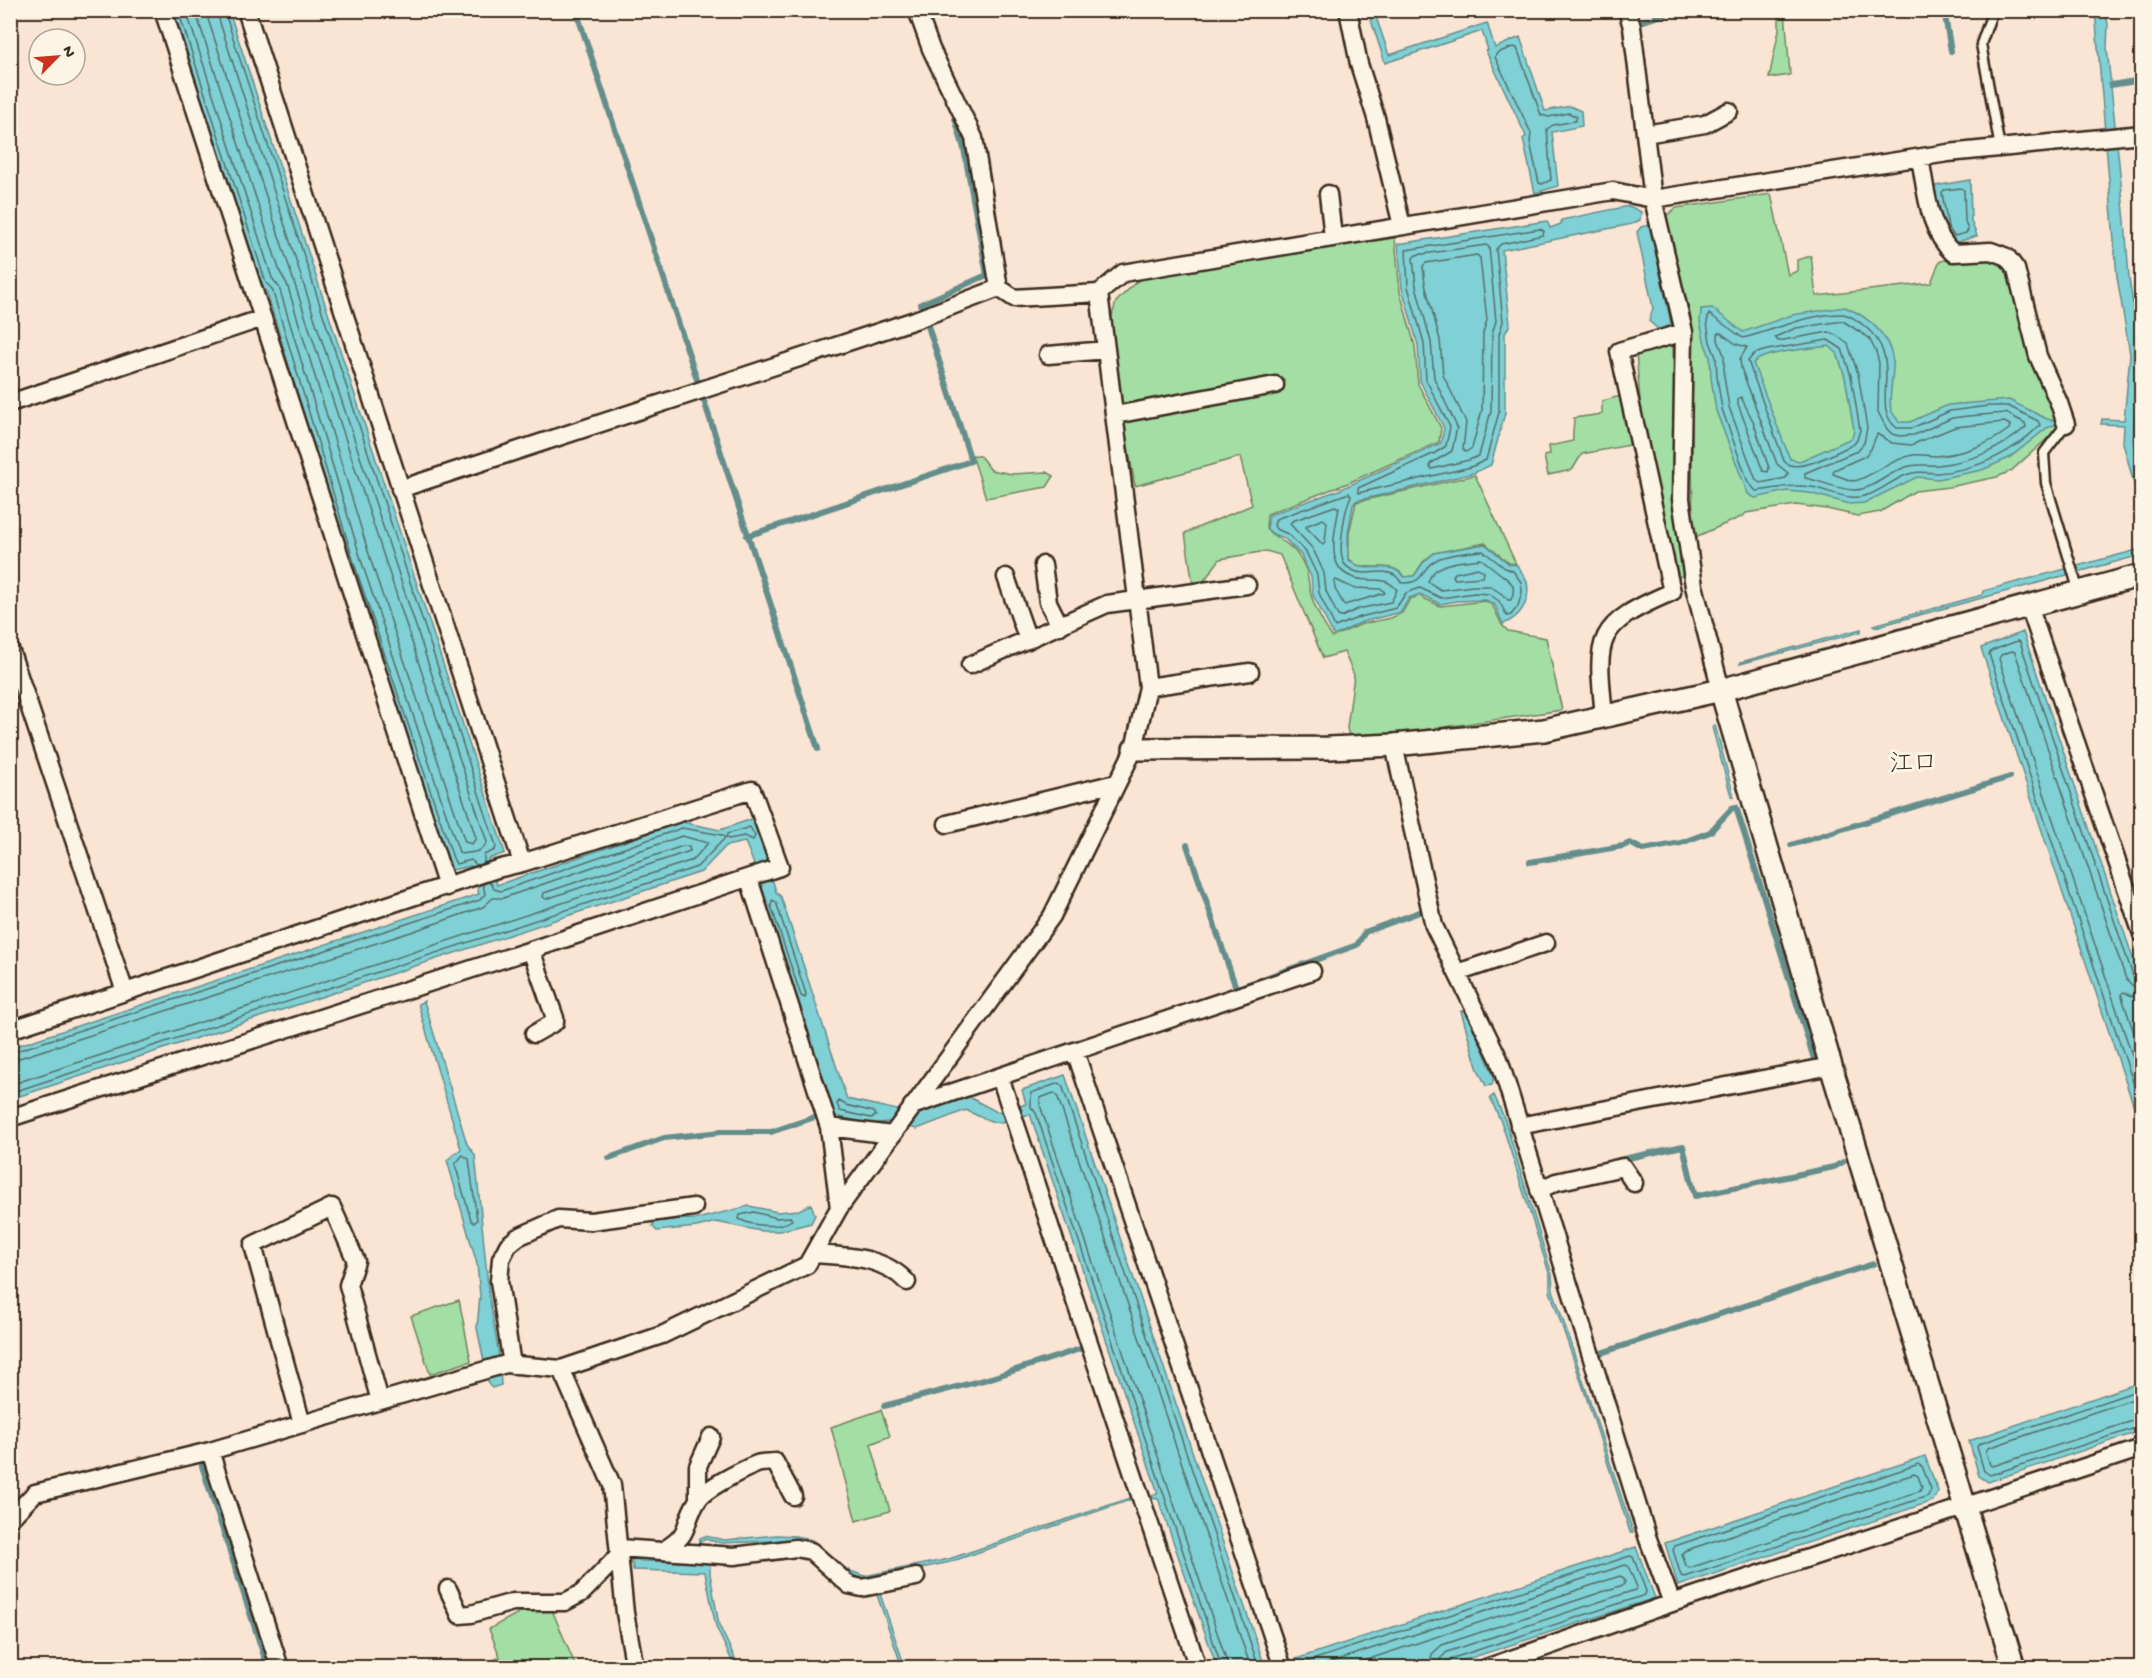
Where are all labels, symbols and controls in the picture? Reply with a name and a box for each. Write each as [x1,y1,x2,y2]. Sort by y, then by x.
north arrow [27,27,87,87]
text: N [57,43,78,61]
district label: 江口 [1889,751,1937,780]

